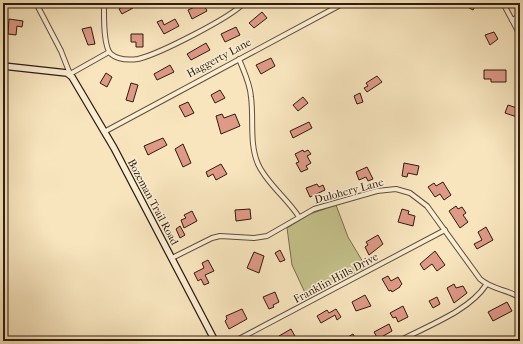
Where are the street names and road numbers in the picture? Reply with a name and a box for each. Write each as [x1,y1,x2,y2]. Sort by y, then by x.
street label: Haggerty Lane [184,35,254,80]
street label: Bozeman Trail Road [125,157,182,248]
street label: Dulohery Lane [313,175,386,206]
street label: Franklin Hills Drive [291,250,381,306]

